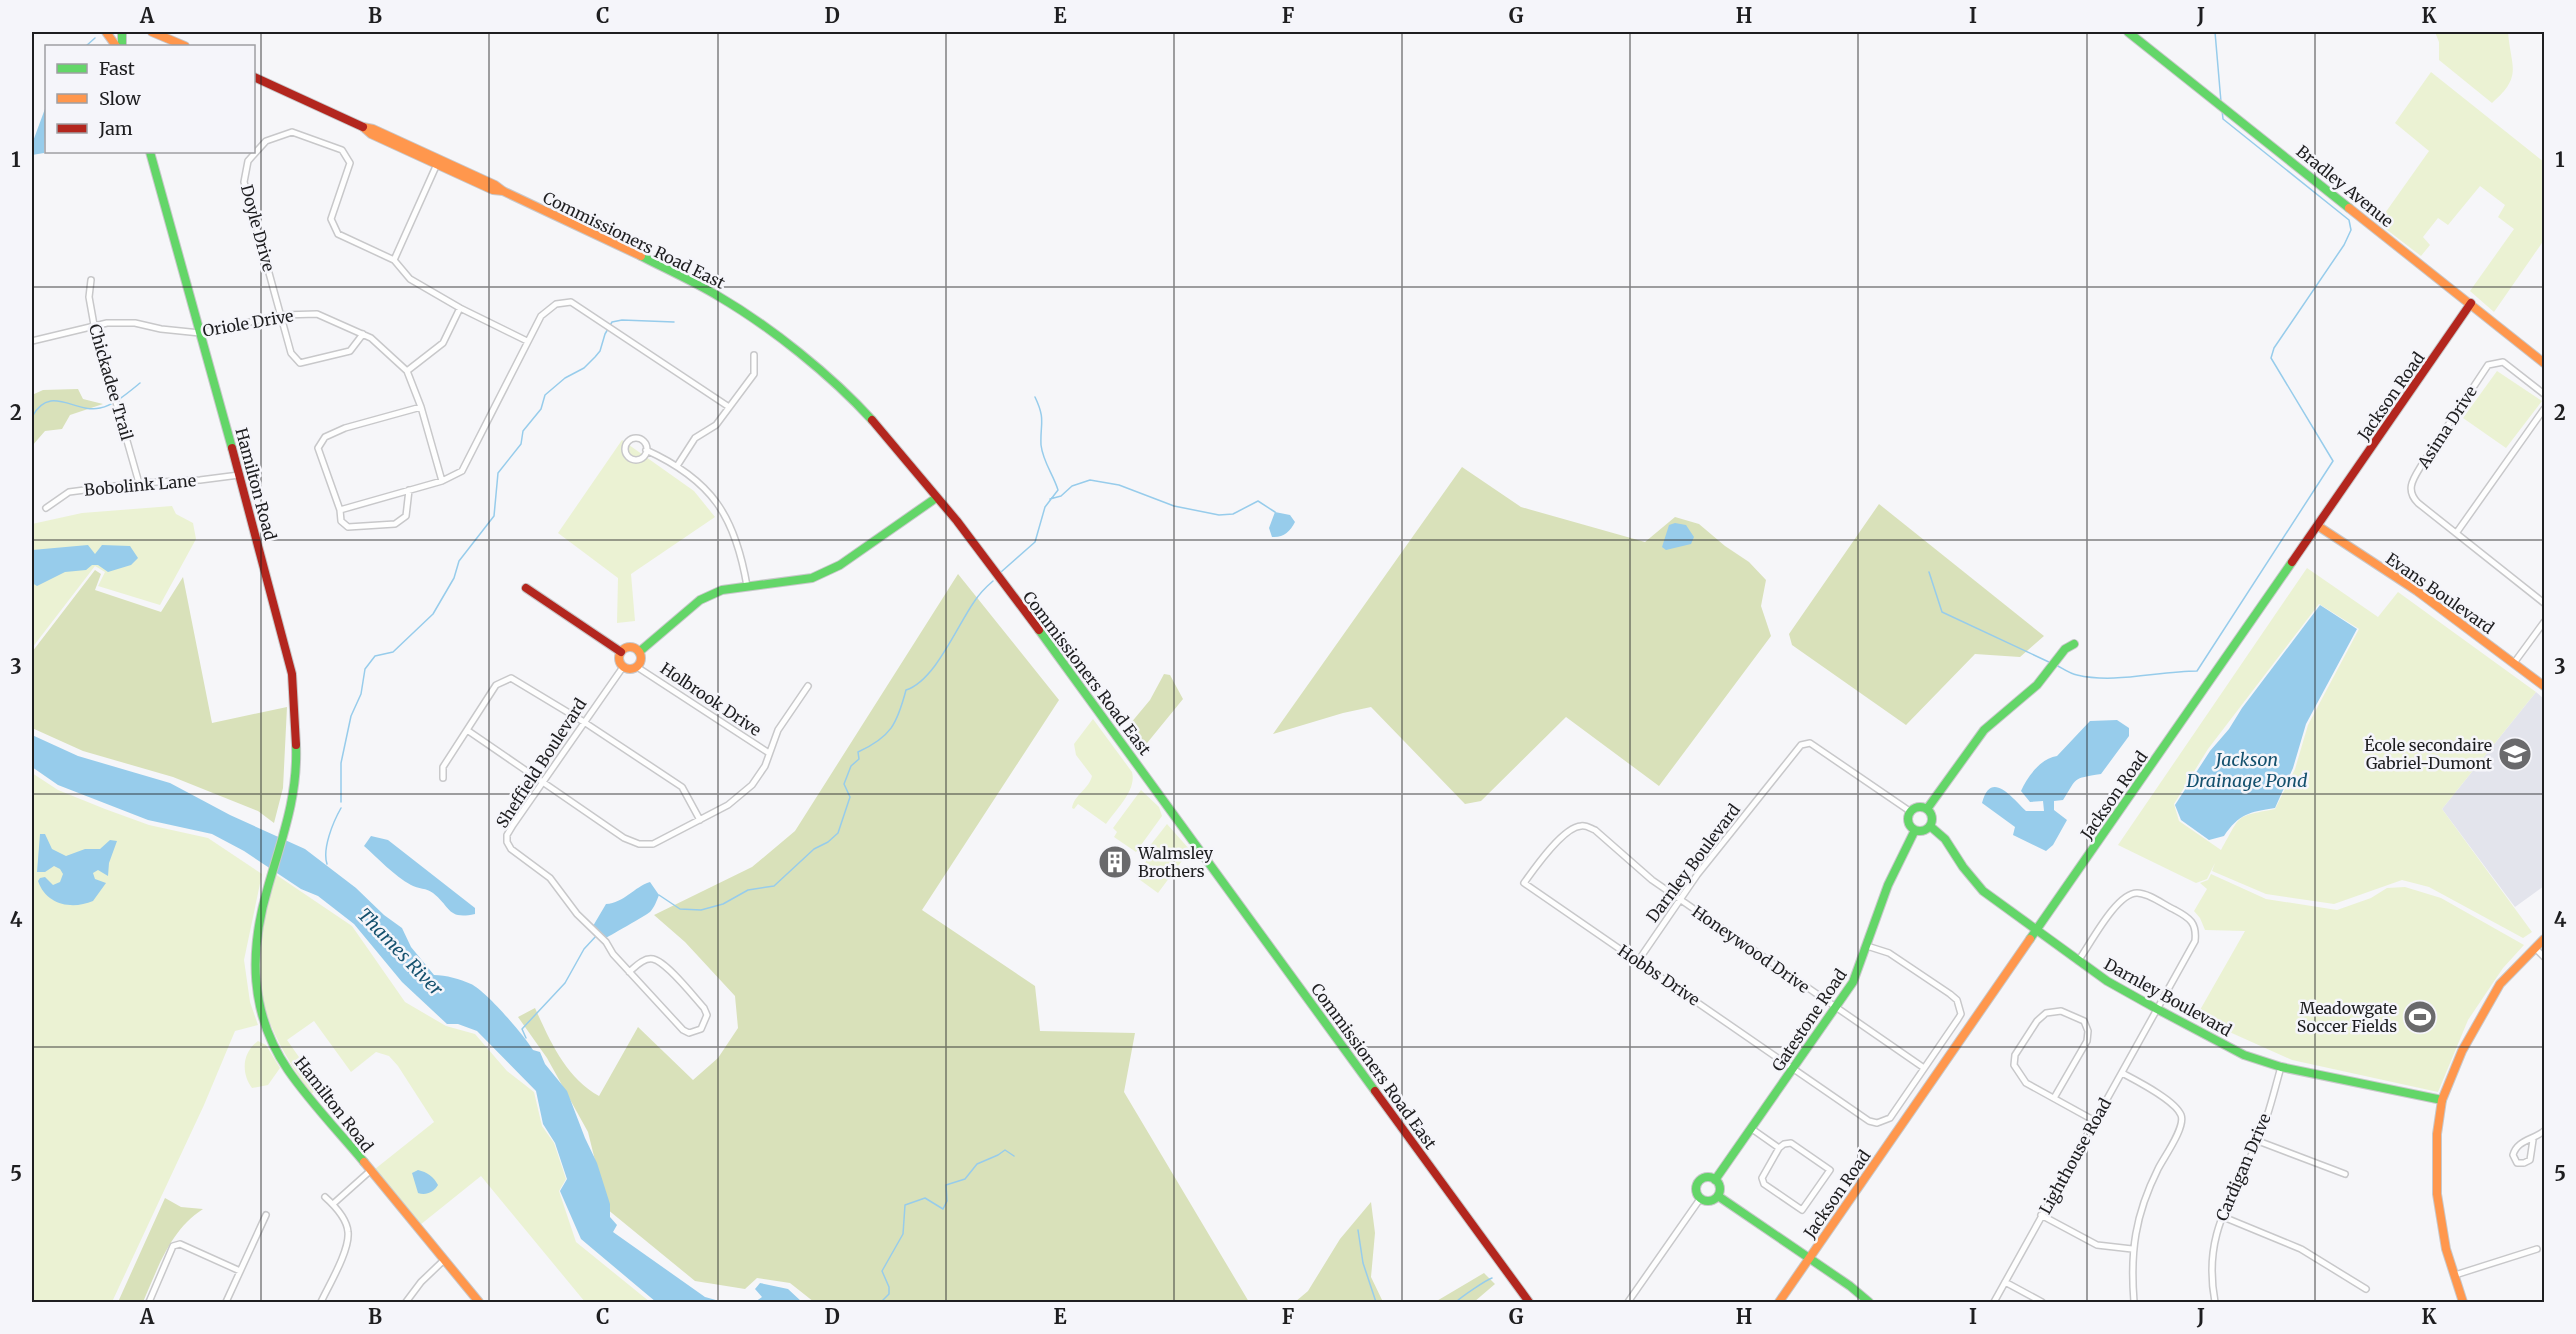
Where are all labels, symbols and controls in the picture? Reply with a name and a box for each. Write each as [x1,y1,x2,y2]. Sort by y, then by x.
text: A [139,3,155,28]
text: B [368,3,382,28]
text: C [596,3,610,28]
text: D [824,3,840,28]
text: E [1053,3,1067,28]
text: F [1282,3,1295,28]
text: G [1509,3,1524,28]
text: H [1736,3,1752,28]
text: I [1969,3,1977,28]
text: J [2196,3,2205,28]
text: K [2422,3,2437,28]
legend [45,45,255,153]
text: Fast [99,57,135,80]
text: Slow [99,87,142,110]
text: Jam [98,117,133,140]
street label: Bradley Avenue [2293,141,2397,231]
text: 1 [11,147,21,172]
text: 1 [2555,147,2565,172]
street label: Doyle Drive [237,182,279,274]
street label: Commissioners Road East [540,187,729,293]
street label: Oriole Drive [201,305,295,341]
street label: Chickadee Trail [85,321,137,443]
street label: Jackson Road [2353,348,2429,445]
street label: Asima Drive [2412,382,2481,473]
text: 2 [10,400,22,425]
text: 2 [2554,400,2566,425]
street label: Hamilton Road [231,426,281,543]
street label: Bobolink Lane [83,470,197,500]
street label: Evans Boulevard [2382,548,2498,638]
street label: Commissioners Road East [1019,587,1156,760]
text: 3 [10,654,22,679]
text: 3 [2554,654,2566,679]
street label: Holbrook Drive [657,658,765,740]
street label: Sheffield Boulevard [492,694,591,832]
place label: École secondaire Gabriel-Dumont [2364,735,2493,773]
school or university icon: École secondaire Gabriel-Dumont [2497,736,2533,772]
street label: Jackson Road [2076,747,2152,844]
water label: Jackson Drainage Pond [2185,748,2308,792]
street label: Darnley Boulevard [1642,800,1744,926]
place label: Walmsley Brothers [1137,843,1214,881]
building icon: Walmsley Brothers [1097,844,1133,880]
street label: Honeywood Drive [1688,901,1814,997]
water label: Thames River [353,903,448,1001]
text: 4 [10,907,23,932]
text: 4 [2554,907,2567,932]
street label: Hobbs Drive [1614,940,1704,1010]
street label: Darnley Boulevard [2101,954,2236,1041]
street label: Gatestone Road [1767,965,1851,1075]
street label: Commissioners Road East [1307,979,1441,1153]
place label: Meadowgate Soccer Fields [2297,998,2397,1036]
sports icon: Meadowgate Soccer Fields [2402,999,2438,1035]
street label: Hamilton Road [291,1052,378,1156]
street label: Lighthouse Road [2035,1094,2115,1217]
street label: Cardigan Drive [2211,1110,2275,1224]
street label: Jackson Road [1799,1146,1875,1243]
text: 5 [10,1161,22,1186]
text: 5 [2554,1161,2566,1186]
text: A [139,1304,155,1329]
text: B [368,1304,382,1329]
text: C [596,1304,610,1329]
text: D [824,1304,840,1329]
text: E [1053,1304,1067,1329]
text: F [1282,1304,1295,1329]
text: G [1509,1304,1524,1329]
text: H [1736,1304,1752,1329]
text: I [1969,1304,1977,1329]
text: J [2196,1304,2205,1329]
text: K [2422,1304,2437,1329]

